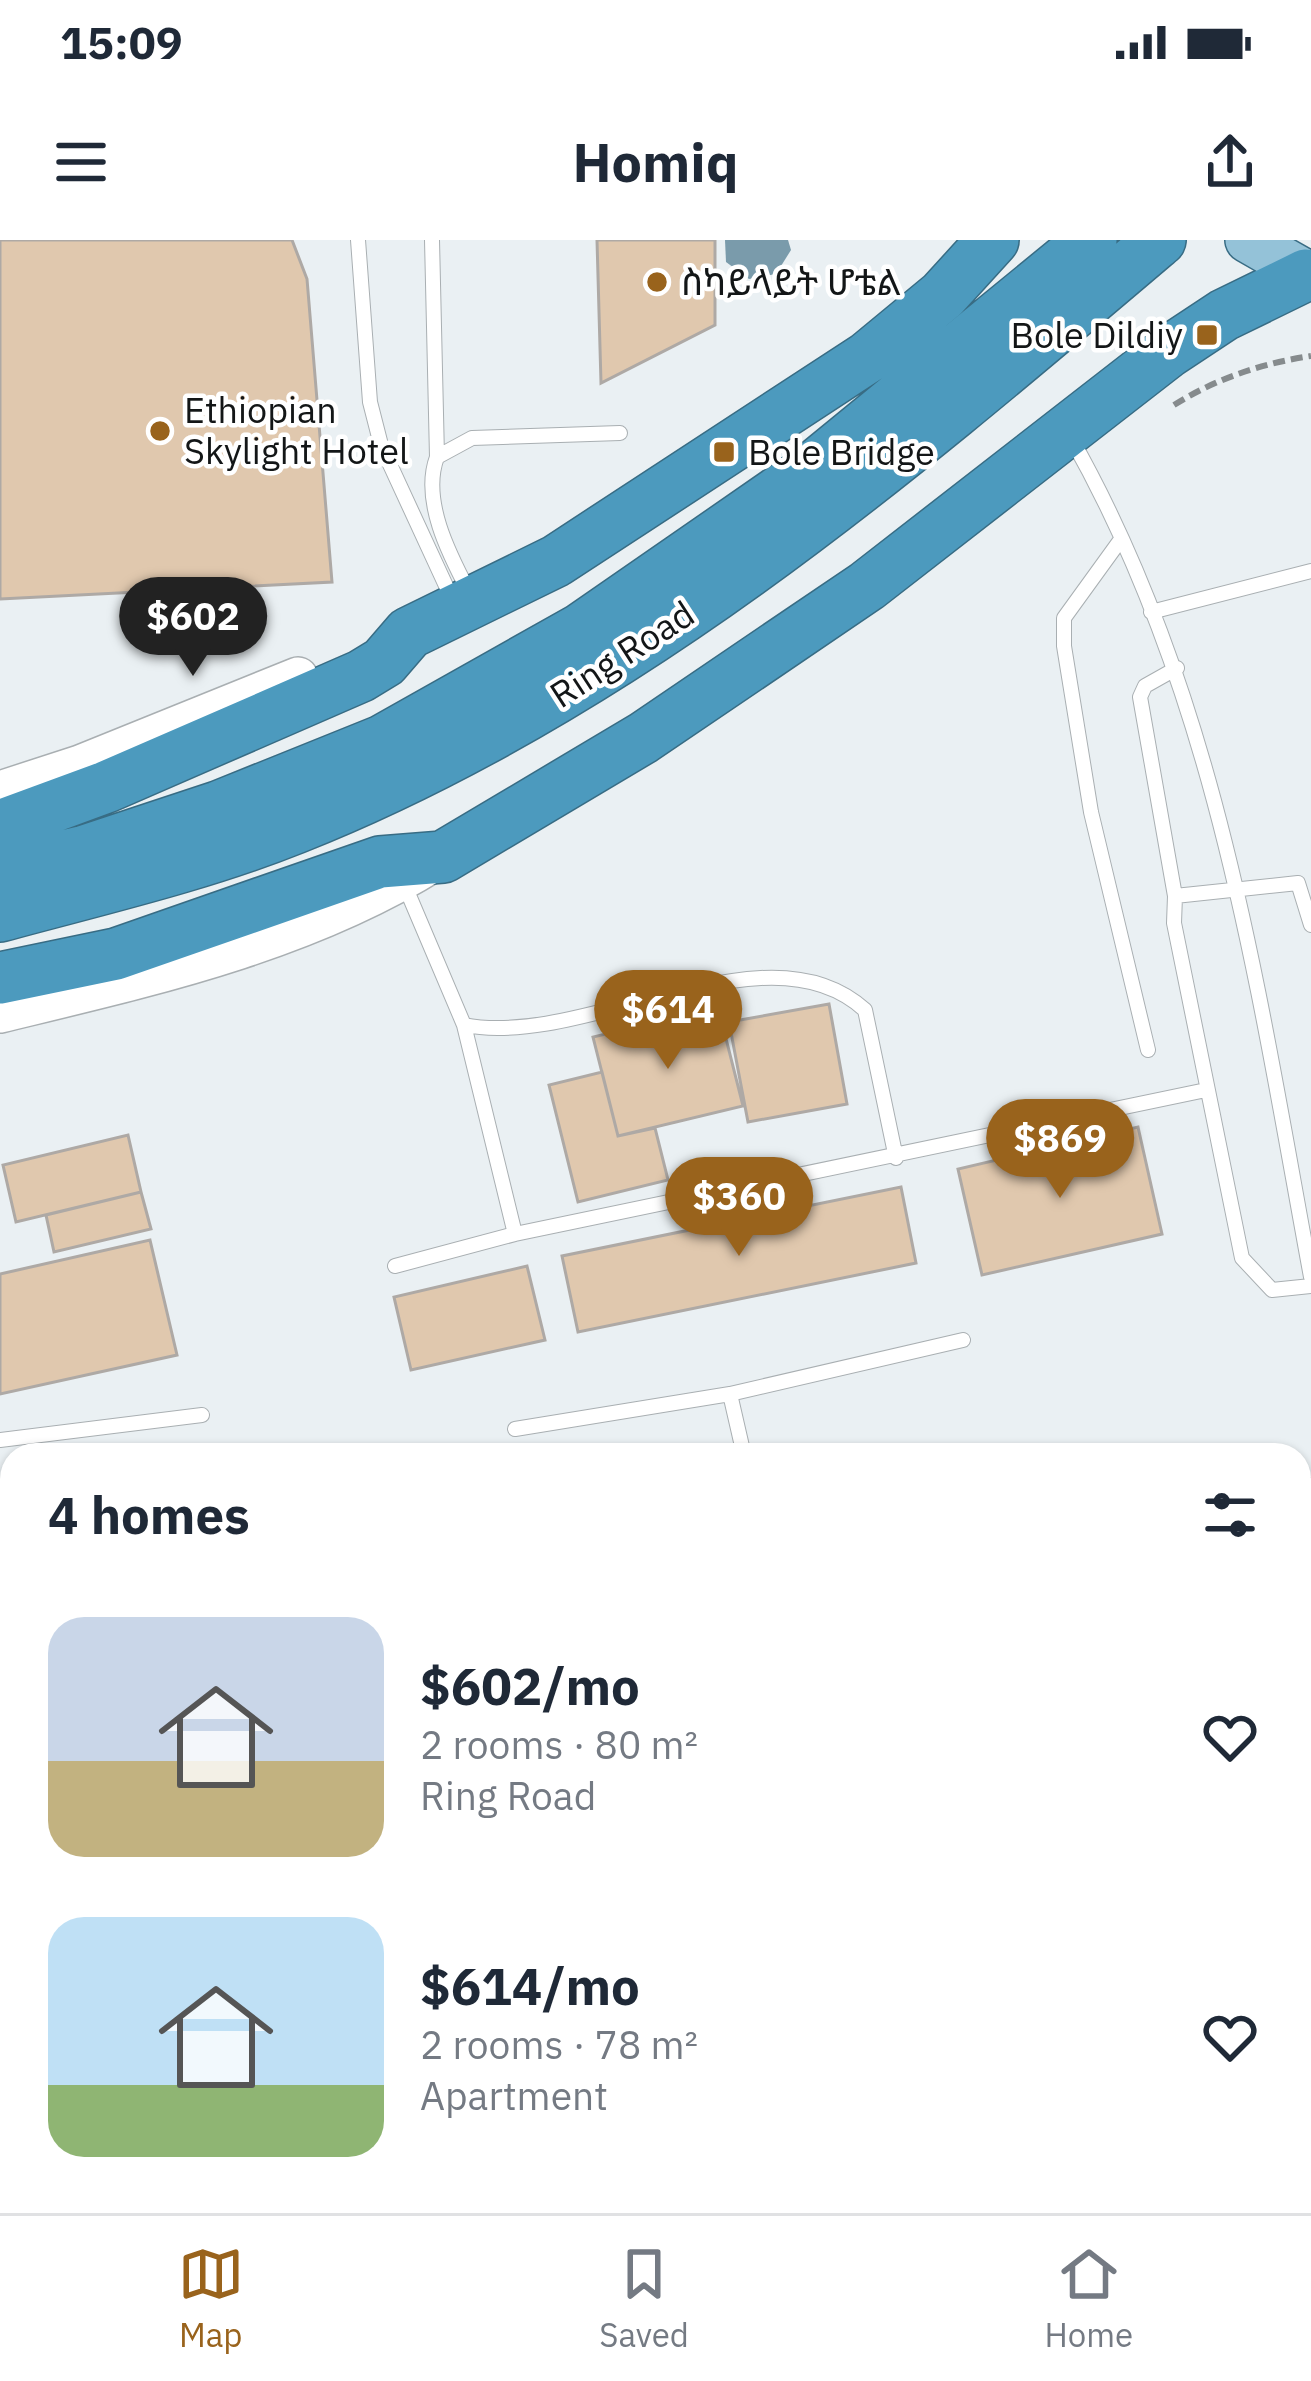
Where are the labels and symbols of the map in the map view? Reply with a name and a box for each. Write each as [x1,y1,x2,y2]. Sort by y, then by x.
place label: ስካይላይት ሆቴል [681,258,901,305]
marker: ስካይላይት ሆቴል [644,269,670,295]
place label: Bole Dildiy [1010,311,1183,358]
marker: Bole Dildiy [1194,322,1220,348]
place label: Ethiopian Skylight Hotel [184,386,409,474]
marker: Ethiopian Skylight Hotel [147,418,173,444]
place label: Bole Bridge [748,428,935,475]
marker: Bole Bridge [711,439,737,465]
pin: $602 [122,577,264,679]
street label: Ring Road [541,590,703,718]
pin: $614 [597,970,739,1072]
pin: $869 [989,1099,1131,1201]
pin: $360 [668,1157,810,1259]

